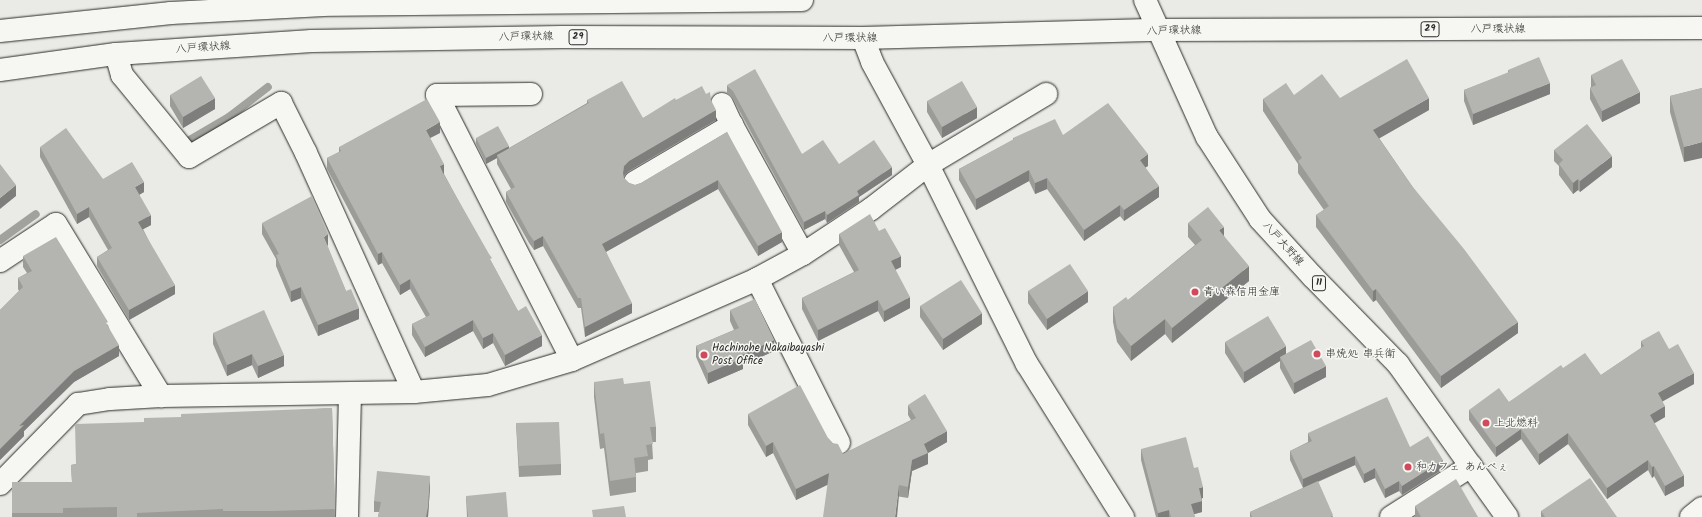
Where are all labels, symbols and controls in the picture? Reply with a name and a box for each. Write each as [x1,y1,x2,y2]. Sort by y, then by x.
road number: 29 [1420,21,1440,37]
street label: 八戸環状線 [1471,22,1525,36]
street label: 八戸環状線 [1146,24,1202,38]
road number: 29 [568,29,588,45]
street label: 八戸環状線 [498,30,554,44]
street label: 八戸環状線 [823,31,877,45]
street label: 八戸環状線 [175,39,231,57]
street label: 八戸大野線 [1260,219,1306,269]
road number: 11 [1311,275,1327,291]
place label: 青い森信用金庫 [1203,285,1280,299]
marker: 青い森信用金庫 [1190,287,1200,297]
place label: Hachinohe Nakaibayashi Post Office [712,342,824,368]
place label: 串焼処 串兵衛 [1325,347,1395,361]
marker: 串焼処 串兵衛 [1312,349,1322,359]
marker: Hachinohe Nakaibayashi Post Office [699,350,709,360]
place label: 上北燃料 [1494,416,1538,430]
marker: 上北燃料 [1481,418,1491,428]
place label: 和カフェ あんべぇ [1416,460,1508,474]
marker: 和カフェ あんべぇ [1403,462,1413,472]

